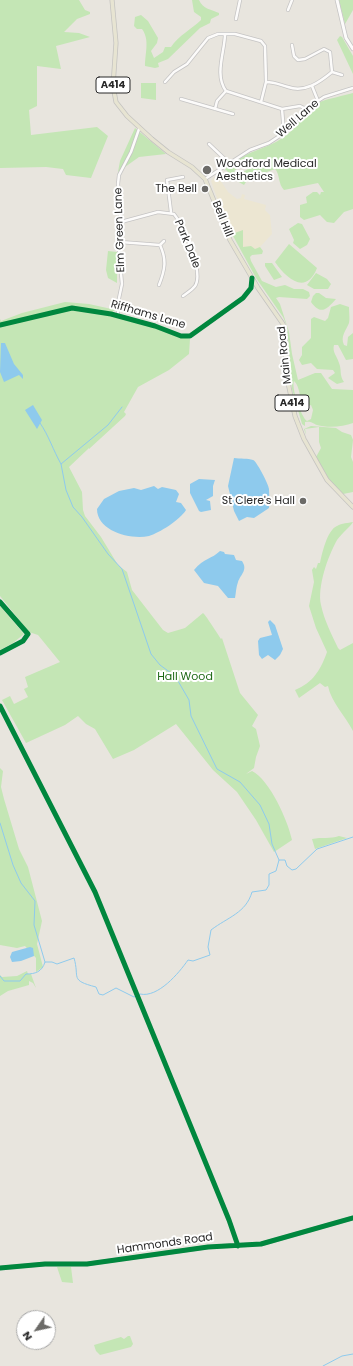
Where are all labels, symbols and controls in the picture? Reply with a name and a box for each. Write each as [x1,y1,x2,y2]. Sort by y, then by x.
road number: A414 [96,77,130,93]
street label: Well Lane [274,97,322,141]
place label: Woodford Medical Aesthetics [216,157,317,183]
marker: Woodford Medical Aesthetics [201,164,213,176]
place label: The Bell [155,182,197,196]
marker: The Bell [200,184,210,194]
street label: Elm Green Lane [112,187,128,273]
street label: Bell Hill [209,199,235,239]
street label: Park Dale [171,218,203,270]
street label: Riffhams Lane [109,298,187,332]
street label: Main Road [275,325,295,385]
road number: A414 [275,395,309,411]
place label: St Clere's Hall [222,494,295,508]
marker: St Clere's Hall [298,496,308,506]
park label: Hall Wood [157,670,213,684]
street label: Hammonds Road [116,1231,214,1257]
north arrow [16,1310,56,1350]
text: N [18,1328,36,1344]

